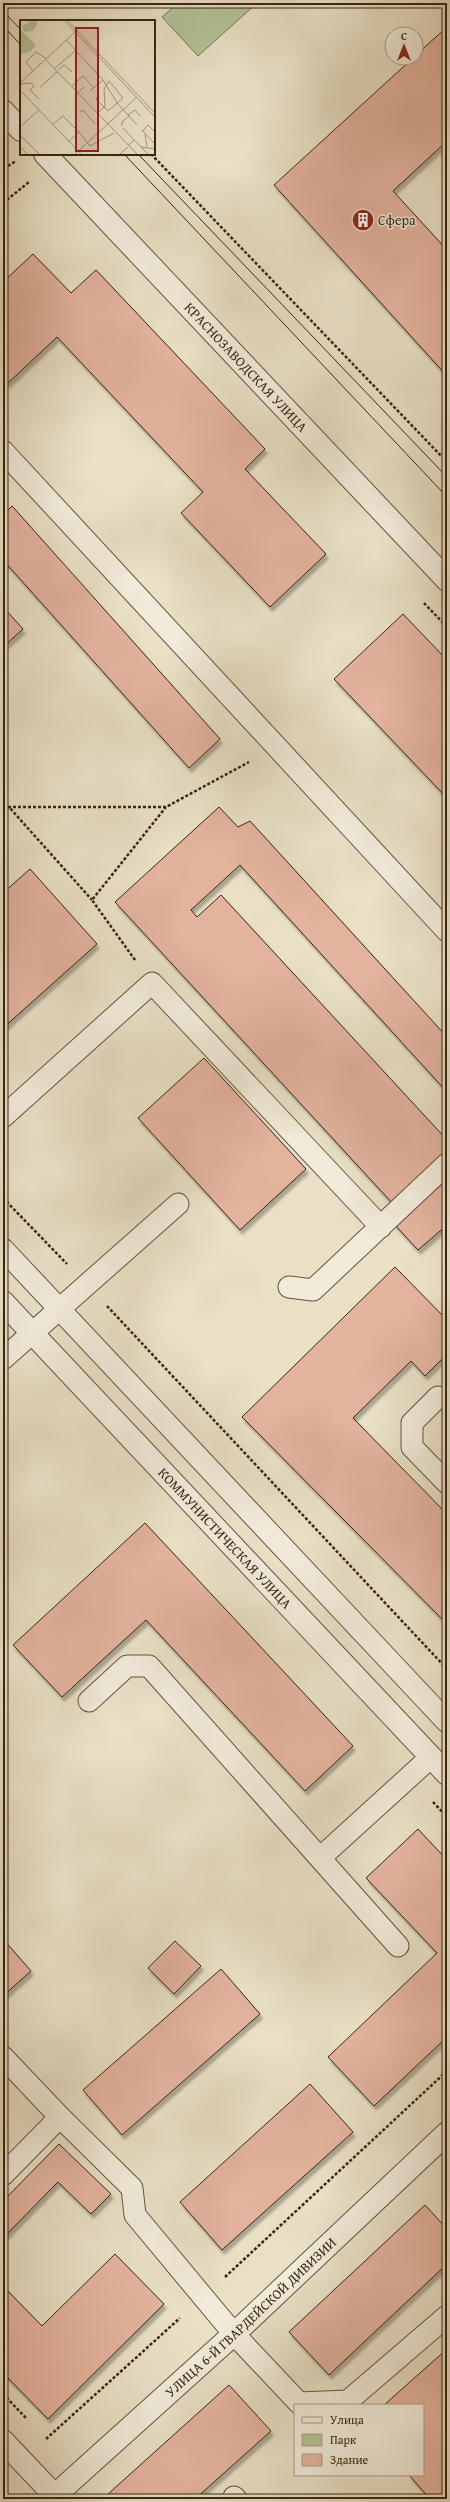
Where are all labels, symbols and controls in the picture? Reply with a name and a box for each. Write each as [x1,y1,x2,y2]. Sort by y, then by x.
inset map [20,20,155,155]
north arrow [384,26,424,66]
text: С [401,28,407,44]
building icon: Сфера [350,207,376,233]
place label: Сфера [378,210,416,230]
street label: КРАСНОЗАВОДСКАЯ УЛИЦА [180,298,313,437]
street label: КОММУНИСТИЧЕСКАЯ УЛИЦА [154,1463,297,1613]
street label: УЛИЦА 6-Й ГВАРДЕЙСКОЙ ДИВИЗИИ [161,2233,341,2402]
legend [294,2404,424,2476]
text: Улица [330,2411,364,2428]
text: Парк [330,2431,357,2448]
text: Здание [330,2451,369,2468]

